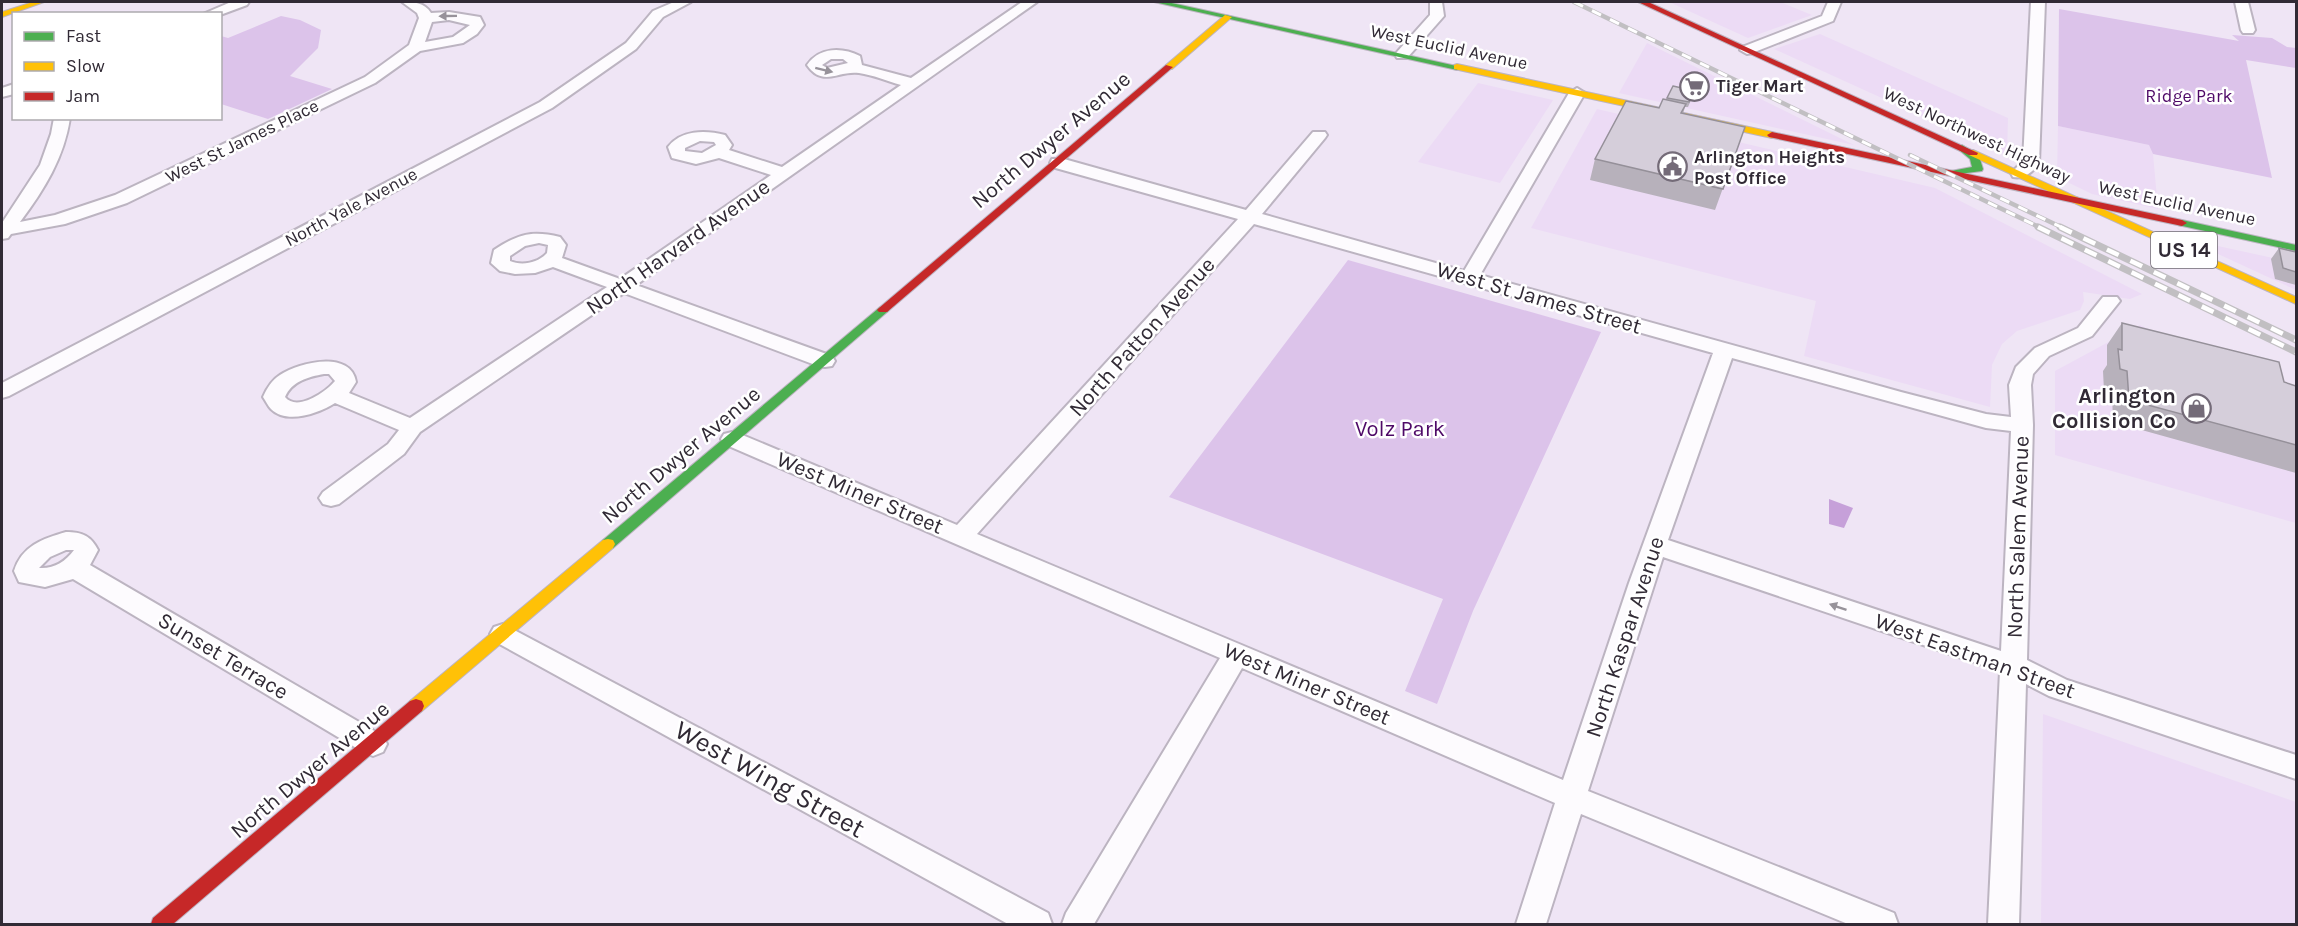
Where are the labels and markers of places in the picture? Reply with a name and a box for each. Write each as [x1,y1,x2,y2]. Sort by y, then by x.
supermarket icon: Tiger Mart [1679,70,1711,102]
place label: Tiger Mart [1716,75,1804,97]
place label: Arlington Heights Post Office [1694,146,1845,189]
public building icon: Arlington Heights Post Office [1657,151,1689,183]
place label: Arlington Collision Co [2052,383,2176,434]
shop icon: Arlington Collision Co [2181,393,2213,425]

